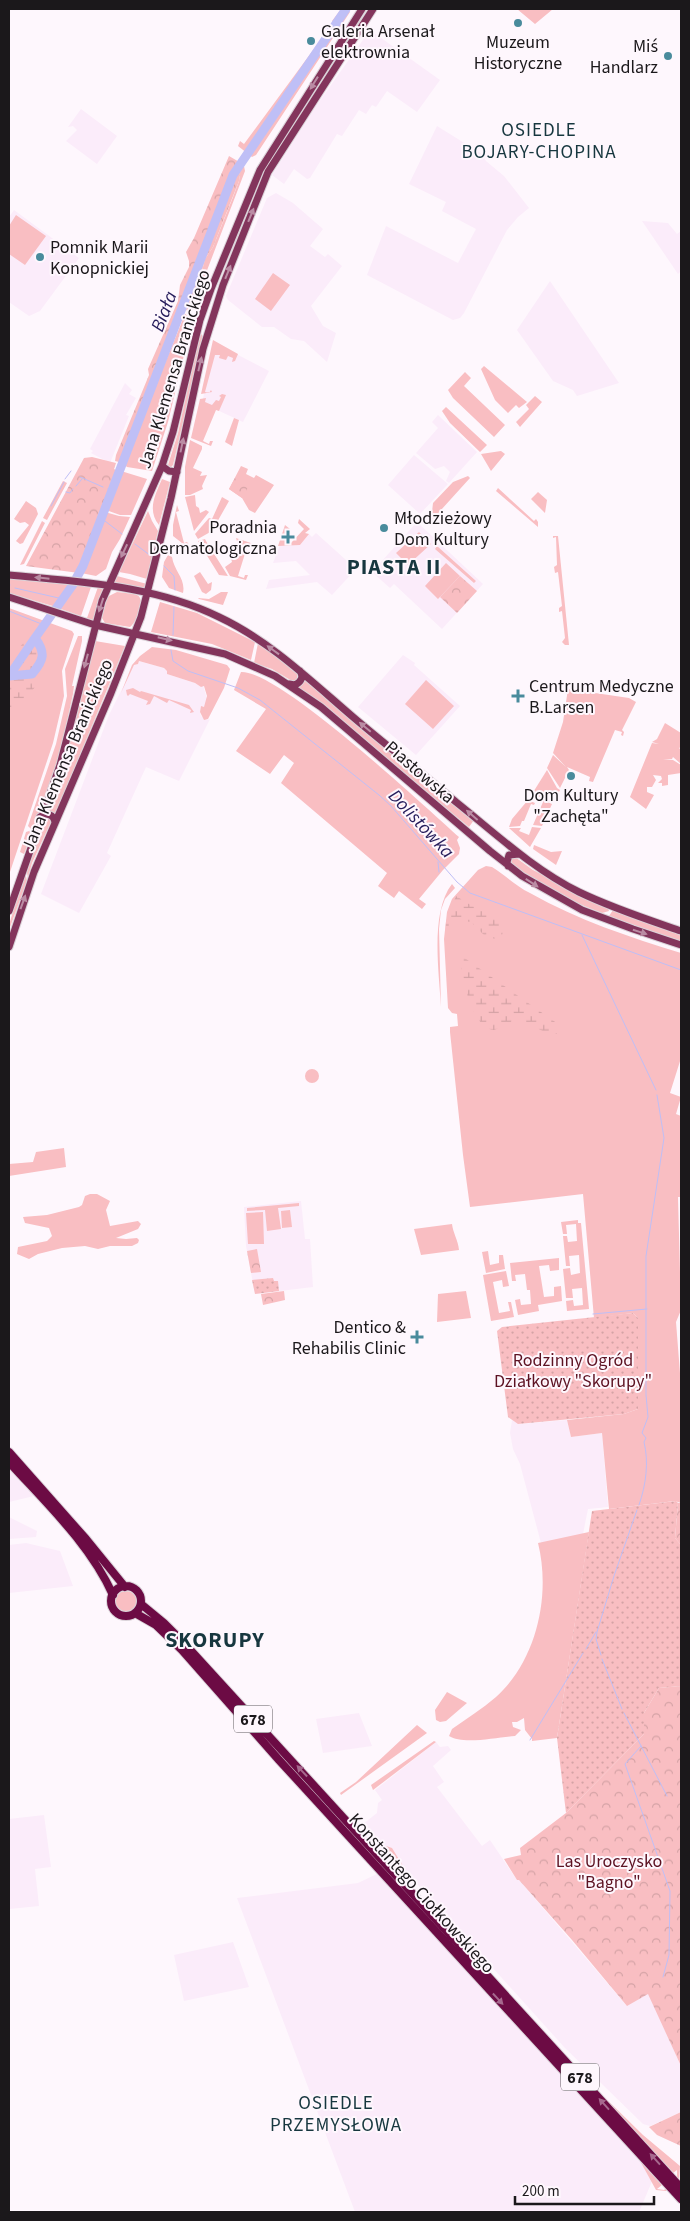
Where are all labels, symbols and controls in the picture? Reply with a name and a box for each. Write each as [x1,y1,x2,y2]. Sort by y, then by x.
marker: Muzeum Historyczne [512,17,524,29]
place label: Galeria Arsenał elektrownia [321,19,435,65]
place label: Muzeum Historyczne [474,30,562,76]
place label: Miś Handlarz [590,34,658,80]
marker: Galeria Arsenał elektrownia [305,35,317,47]
marker: Miś Handlarz [662,50,674,62]
one-way arrow [309,77,319,90]
district label: OSIEDLE BOJARY-CHOPINA [461,117,617,166]
one-way arrow [248,207,255,222]
place label: Pomnik Marii Konopnickiej [50,235,149,281]
marker: Pomnik Marii Konopnickiej [34,251,46,263]
one-way arrow [224,264,232,279]
street label: Jana Klemensa Branickiego [132,267,217,472]
water label: Biała [144,287,184,336]
one-way arrow [196,356,204,371]
one-way arrow [178,438,186,453]
place label: Młodzieżowy Dom Kultury [394,506,492,552]
place label: Poradnia Dermatologiczna [149,515,277,561]
marker: Młodzieżowy Dom Kultury [378,522,390,534]
marker: Poradnia Dermatologiczna [281,530,295,544]
one-way arrow [120,544,128,558]
district label: PIASTA II [347,551,441,583]
one-way arrow [33,574,49,582]
one-way arrow [97,598,105,613]
one-way arrow [158,635,173,643]
one-way arrow [266,645,280,655]
one-way arrow [82,653,90,668]
street label: Jana Klemensa Branickiego [16,655,119,855]
place label: Centrum Medyczne B.Larsen [529,674,674,720]
marker: Centrum Medyczne B.Larsen [511,689,525,703]
one-way arrow [359,721,372,732]
street label: Piastowska [380,735,460,810]
marker: Dom Kultury "Zachęta" [565,770,577,782]
water label: Dolistówka [382,783,460,865]
place label: Dom Kultury "Zachęta" [524,783,619,829]
one-way arrow [466,810,479,821]
one-way arrow [525,878,538,887]
one-way arrow [19,894,27,909]
one-way arrow [633,928,648,936]
place label: Dentico & Rehabilis Clinic [292,1315,406,1361]
marker: Dentico & Rehabilis Clinic [410,1330,424,1344]
park label: Rodzinny Ogród Działkowy "Skorupy" [494,1348,652,1394]
district label: SKORUPY [165,1624,265,1656]
road number: 678 [234,1706,272,1732]
one-way arrow [296,1766,308,1778]
street label: Konstantego Ciołkowskiego [343,1808,500,1979]
park label: Las Uroczysko "Bagno" [556,1849,662,1895]
one-way arrow [492,1993,504,2005]
road number: 678 [561,2064,599,2090]
district label: OSIEDLE PRZEMYSŁOWA [270,2090,402,2139]
one-way arrow [598,2099,610,2111]
one-way arrow [649,2153,660,2166]
scale bar [515,2174,654,2206]
text: 200 m [522,2181,560,2202]

